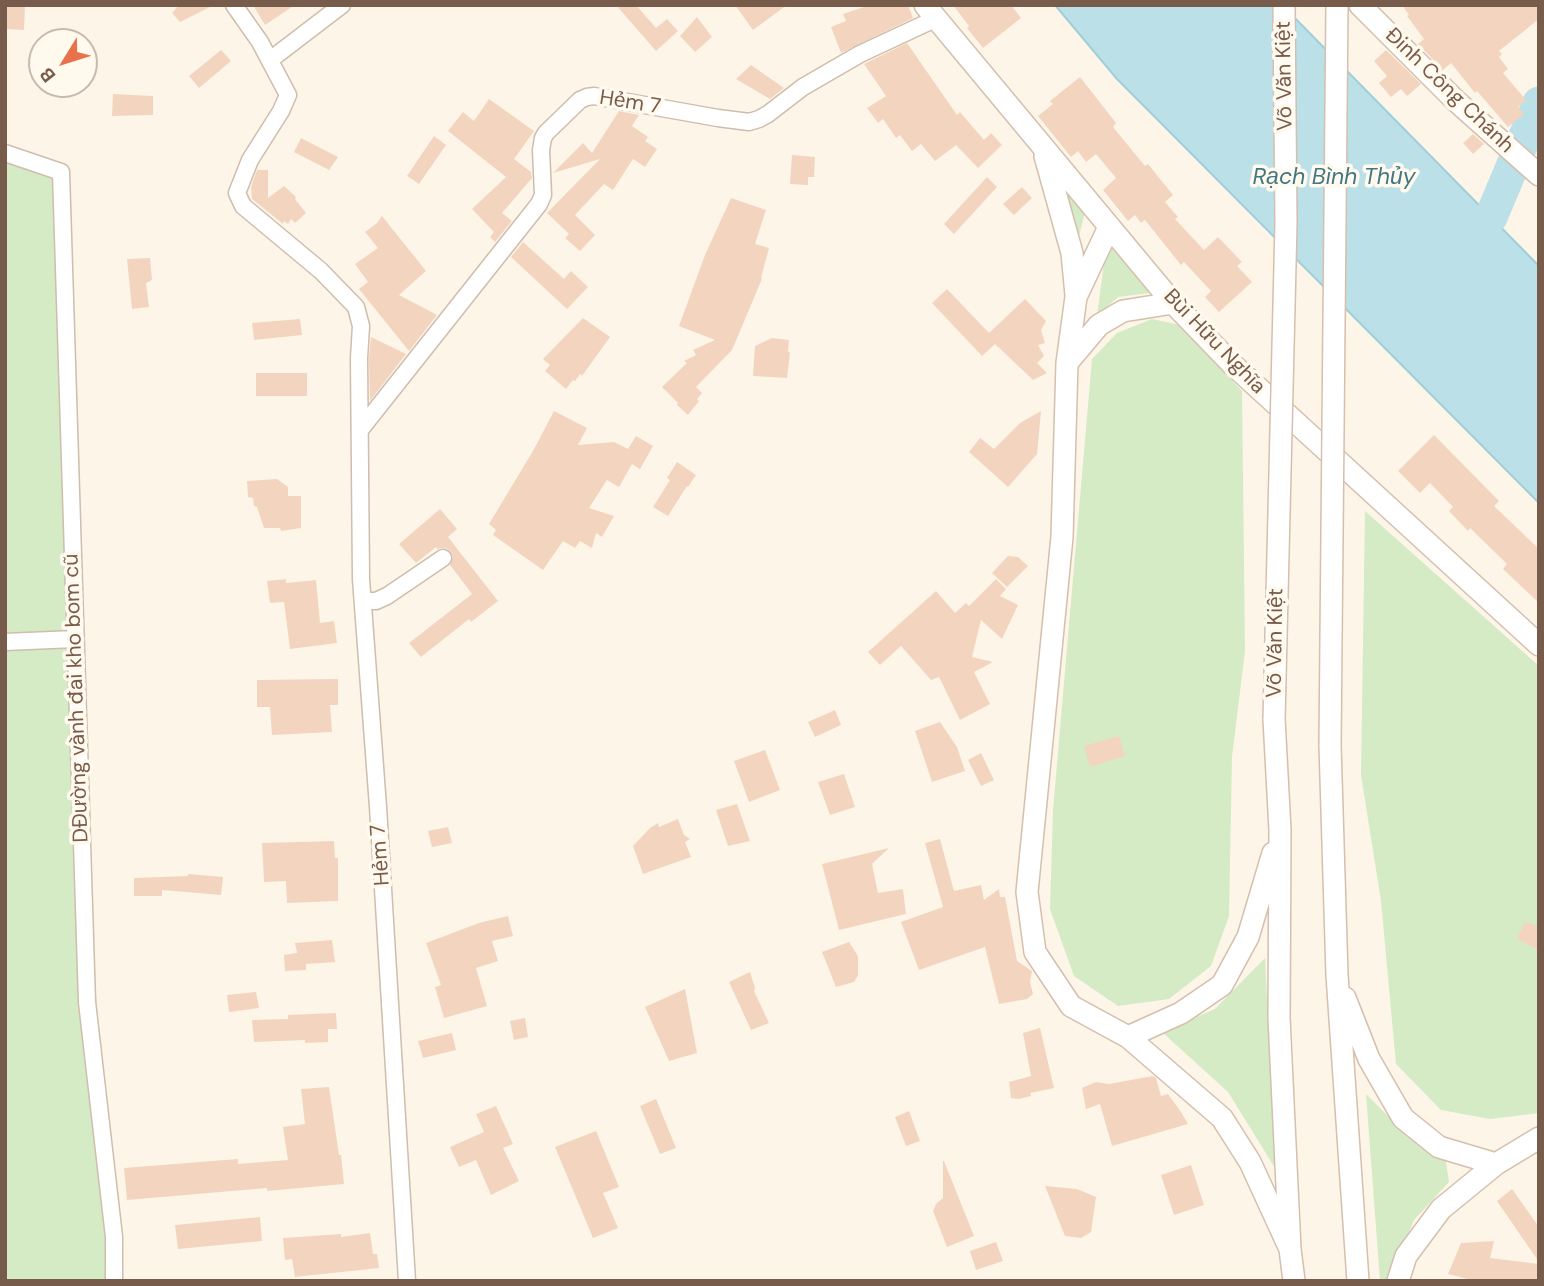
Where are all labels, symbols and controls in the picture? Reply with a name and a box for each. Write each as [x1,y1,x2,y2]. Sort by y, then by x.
street label: Võ Văn Kiệt [1271,21,1299,131]
street label: Đinh Công Chánh [1379,23,1519,159]
north arrow [28,28,98,98]
text: B [34,63,61,87]
street label: Hẻm 7 [598,86,662,120]
water label: Rạch Bình Thủy [1252,164,1416,192]
street label: Bùi Hữu Nghĩa [1158,284,1270,400]
street label: DĐường vành đai kho bom cũ [59,553,95,843]
street label: Võ Văn Kiệt [1262,588,1290,698]
street label: Hẻm 7 [366,823,396,887]

